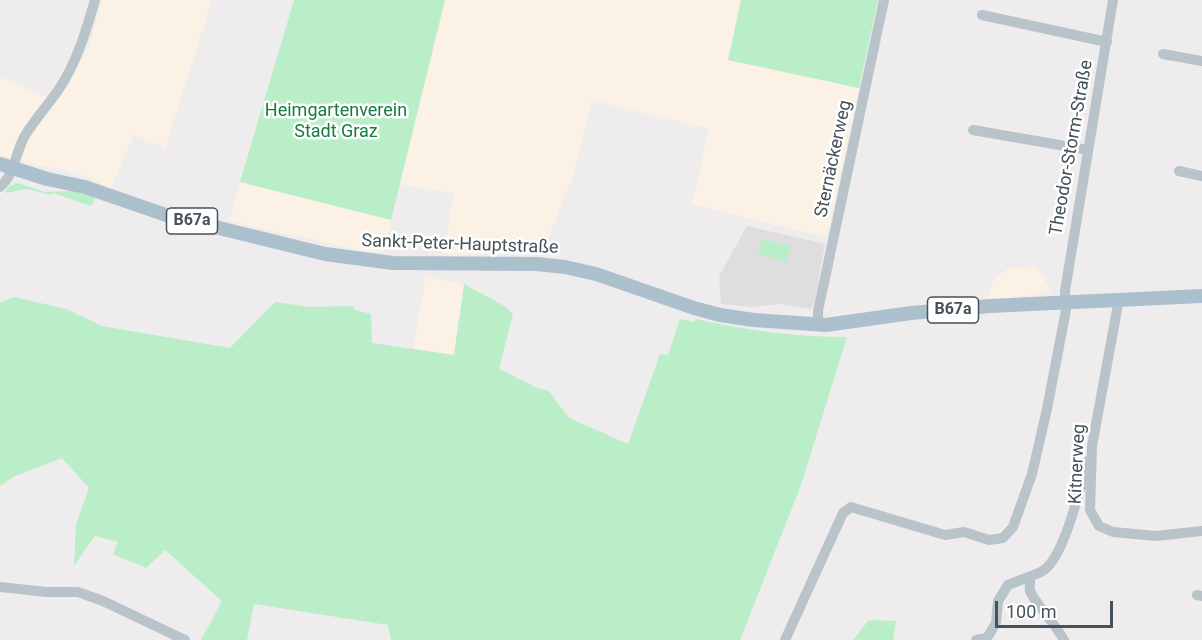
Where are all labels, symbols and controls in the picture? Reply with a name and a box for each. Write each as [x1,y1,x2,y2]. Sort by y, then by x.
street label: Theodor-Storm-Straße [1046,59,1098,237]
street label: Sternäckerweg [811,98,857,220]
park label: Heimgartenverein Stadt Graz [265,100,407,142]
road number: B67a [166,208,218,234]
street label: Sankt-Peter-Hauptstraße [361,231,559,259]
road number: B67a [928,297,978,323]
street label: Kitnerweg [1065,423,1091,505]
scale bar [998,589,1116,627]
text: 100 m [1006,601,1057,622]

